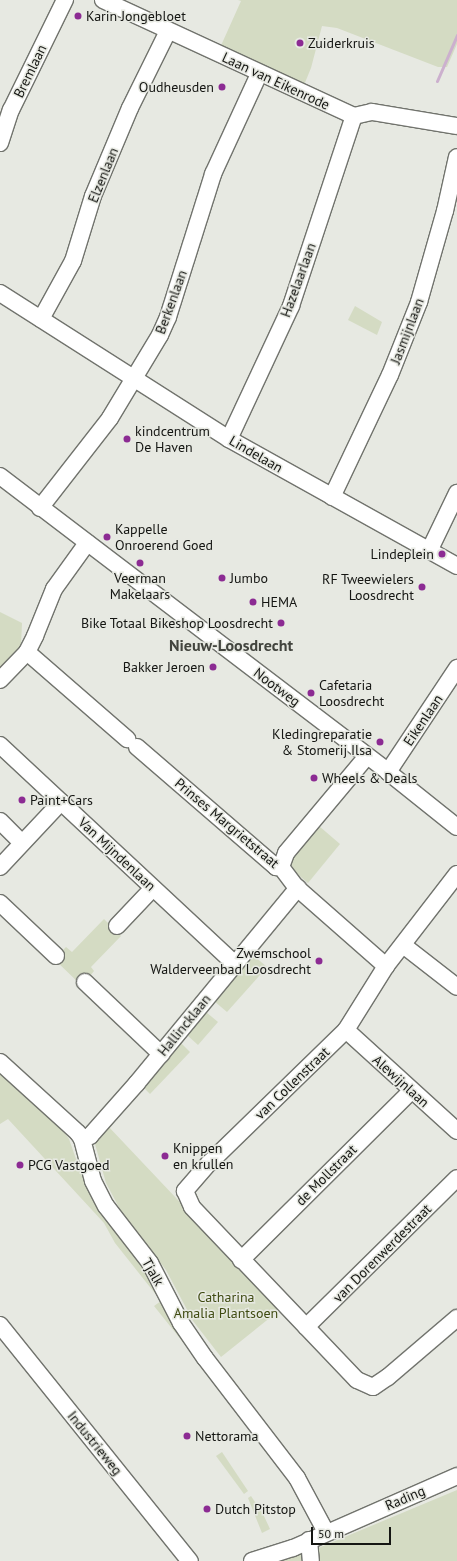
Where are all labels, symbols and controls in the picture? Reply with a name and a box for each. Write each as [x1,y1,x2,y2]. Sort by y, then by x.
place label: Karin Jongebloet [86,8,186,24]
marker: Karin Jongebloet [73,11,83,21]
place label: Zuiderkruis [308,35,375,51]
marker: Zuiderkruis [295,38,305,48]
street label: Bremlaan [10,42,50,100]
street label: Laan van Eikenrode [220,49,332,113]
place label: Oudheusden [139,79,214,95]
marker: Oudheusden [217,82,227,92]
street label: Elzenlaan [84,145,122,205]
street label: Hazelaarlaan [277,241,319,319]
street label: Berkenlaan [152,268,190,336]
street label: Jasmijnlaan [387,296,427,366]
place label: kindcentrum De Haven [135,423,210,456]
street label: Lindelaan [226,432,286,476]
marker: kindcentrum De Haven [122,434,132,444]
place label: Kappelle Onroerend Goed [115,521,213,554]
marker: Kappelle Onroerend Goed [102,532,112,542]
place label: Lindeplein [371,546,434,562]
marker: Lindeplein [437,549,447,559]
marker: Veerman Makelaars [135,558,145,568]
place label: Veerman Makelaars [110,570,170,602]
place label: Jumbo [230,570,268,586]
place label: RF Tweewielers Loosdrecht [322,571,414,604]
marker: Jumbo [217,573,227,583]
marker: RF Tweewielers Loosdrecht [417,582,427,592]
place label: HEMA [261,594,297,610]
marker: HEMA [248,597,258,607]
place label: Bike Totaal Bikeshop Loosdrecht [81,615,273,631]
marker: Bike Totaal Bikeshop Loosdrecht [276,618,286,628]
district label: Nieuw-Loosdrecht [169,635,293,655]
place label: Bakker Jeroen [123,659,205,675]
marker: Bakker Jeroen [208,662,218,672]
street label: Nootweg [250,664,304,710]
place label: Cafetaria Loosdrecht [319,677,384,710]
marker: Cafetaria Loosdrecht [306,688,316,698]
street label: Eikenlaan [400,691,446,749]
place label: Kledingreparatie & Stomerij Ilsa [272,726,372,758]
marker: Kledingreparatie & Stomerij Ilsa [375,737,385,747]
place label: Wheels & Deals [322,770,417,786]
marker: Wheels & Deals [309,773,319,783]
street label: Prinses Margrietstraat [171,775,283,871]
place label: Paint+Cars [30,792,93,808]
marker: Paint+Cars [17,795,27,805]
street label: Van Mijndenlaan [75,814,159,894]
place label: Zwemschool Walderveenbad Loosdrecht [150,945,311,978]
marker: Zwemschool Walderveenbad Loosdrecht [314,956,324,966]
street label: Hallincklaan [154,991,214,1059]
street label: van Collenstraat [251,1043,333,1123]
street label: Alewijnlaan [369,1051,433,1111]
place label: Knippen en krullen [173,1140,233,1172]
street label: de Mollstraat [292,1141,360,1209]
marker: Knippen en krullen [160,1151,170,1161]
place label: PCG Vastgoed [28,1157,110,1173]
marker: PCG Vastgoed [15,1160,25,1170]
street label: van Dorenwerdestraat [329,1200,435,1306]
street label: Tjalk [138,1255,168,1289]
park label: Catharina Amalia Plantsoen [174,1289,278,1322]
street label: Industrieweg [64,1408,126,1478]
place label: Nettorama [195,1428,258,1444]
marker: Nettorama [182,1431,192,1441]
street label: Rading [383,1482,427,1514]
place label: Dutch Pitstop [215,1501,296,1517]
marker: Dutch Pitstop [202,1504,212,1514]
scale bar [313,1519,393,1545]
text: 50 m [318,1526,344,1541]

